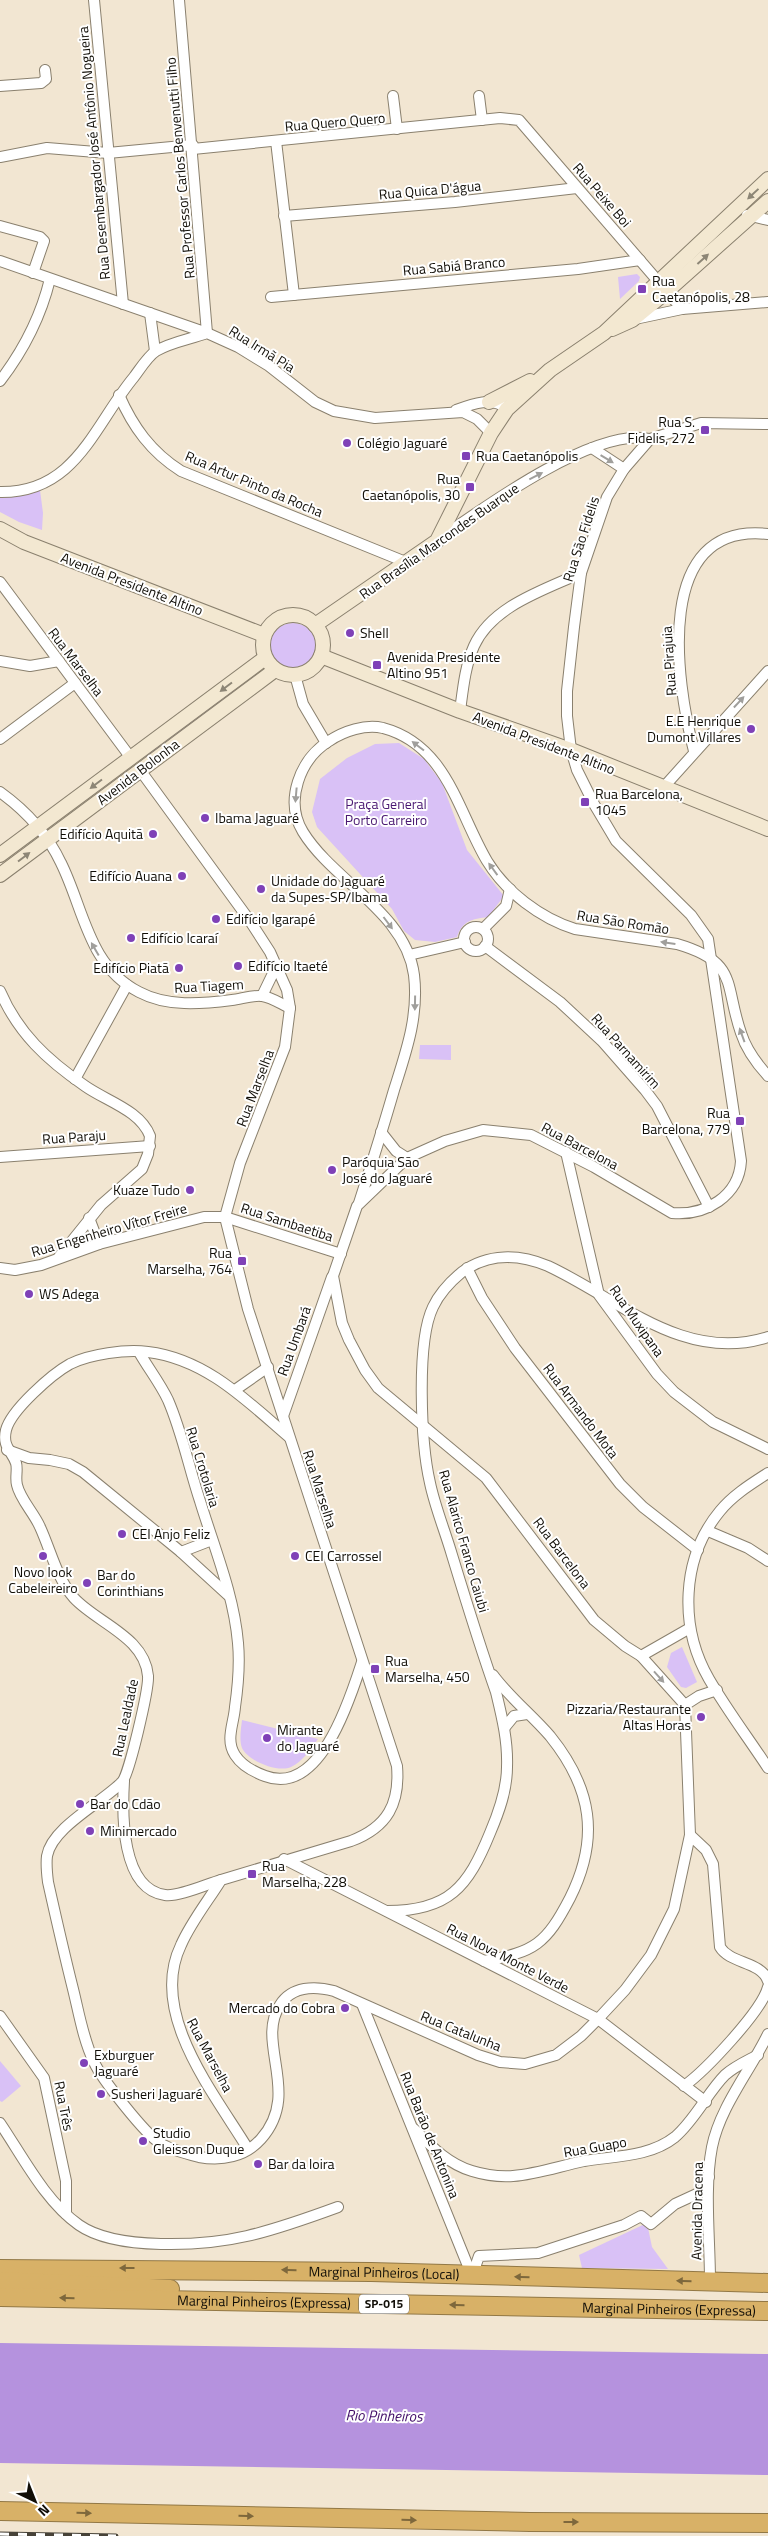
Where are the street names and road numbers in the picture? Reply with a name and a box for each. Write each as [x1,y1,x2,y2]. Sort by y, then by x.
street label: Rua Desembargador José Antônio Nogueira [72,26,115,281]
street label: Rua Professor Carlos Benvenutti Filho [159,56,200,280]
street label: Rua Quero Quero [284,107,386,136]
street label: Rua Peixe Boi [568,158,637,232]
street label: Rua Quica D'água [378,175,482,204]
street label: Rua Sabiá Branco [402,251,506,280]
street label: Rua Irmã Pia [225,320,299,377]
street label: Rua Artur Pinto da Rocha [182,445,326,522]
street label: Rua Brasília Marcondes Buarque [355,477,523,604]
street label: Rua São Fidelis [557,493,604,584]
street label: Avenida Presidente Altino [58,547,206,620]
street label: Rua Marselha [44,623,109,700]
street label: Rua Pirajuia [656,625,681,697]
street label: Avenida Presidente Altino [470,706,618,779]
street label: Avenida Bolonha [92,734,183,810]
street label: Rua São Romão [575,904,671,939]
street label: Rua Tiagem [174,973,244,998]
street label: Rua Parnamirim [587,1008,666,1093]
street label: Rua Marselha [230,1046,279,1129]
street label: Rua Barcelona [538,1116,623,1175]
street label: Rua Paraju [41,1124,106,1149]
street label: Rua Engenheiro Vítor Freire [29,1197,189,1262]
street label: Rua Sambaetiba [238,1197,336,1246]
street label: Rua Muxipana [605,1280,670,1361]
street label: Rua Umbará [271,1303,316,1379]
street label: Rua Armando Mota [539,1359,624,1463]
street label: Rua Crotolaria [181,1424,226,1510]
street label: Rua Marselha [298,1447,343,1531]
street label: Rua Alarico Franco Caiubi [434,1467,495,1615]
street label: Rua Barcelona [529,1513,596,1593]
street label: Rua Lealdade [106,1677,143,1759]
street label: Rua Nova Monte Verde [443,1918,573,1998]
street label: Rua Catalunha [418,2005,505,2056]
street label: Rua Marselha [182,2014,239,2095]
street label: Rua Barão de Antonina [395,2068,465,2201]
street label: Rua Três [49,2079,80,2133]
street label: Rua Guapo [562,2131,628,2162]
street label: Avenida Dracena [685,2162,708,2260]
street label: Marginal Pinheiros (Local) [308,2260,460,2284]
street label: Marginal Pinheiros (Expressa) [177,2289,351,2313]
road number: SP-015 [359,2294,409,2314]
street label: Marginal Pinheiros (Expressa) [582,2297,756,2321]

